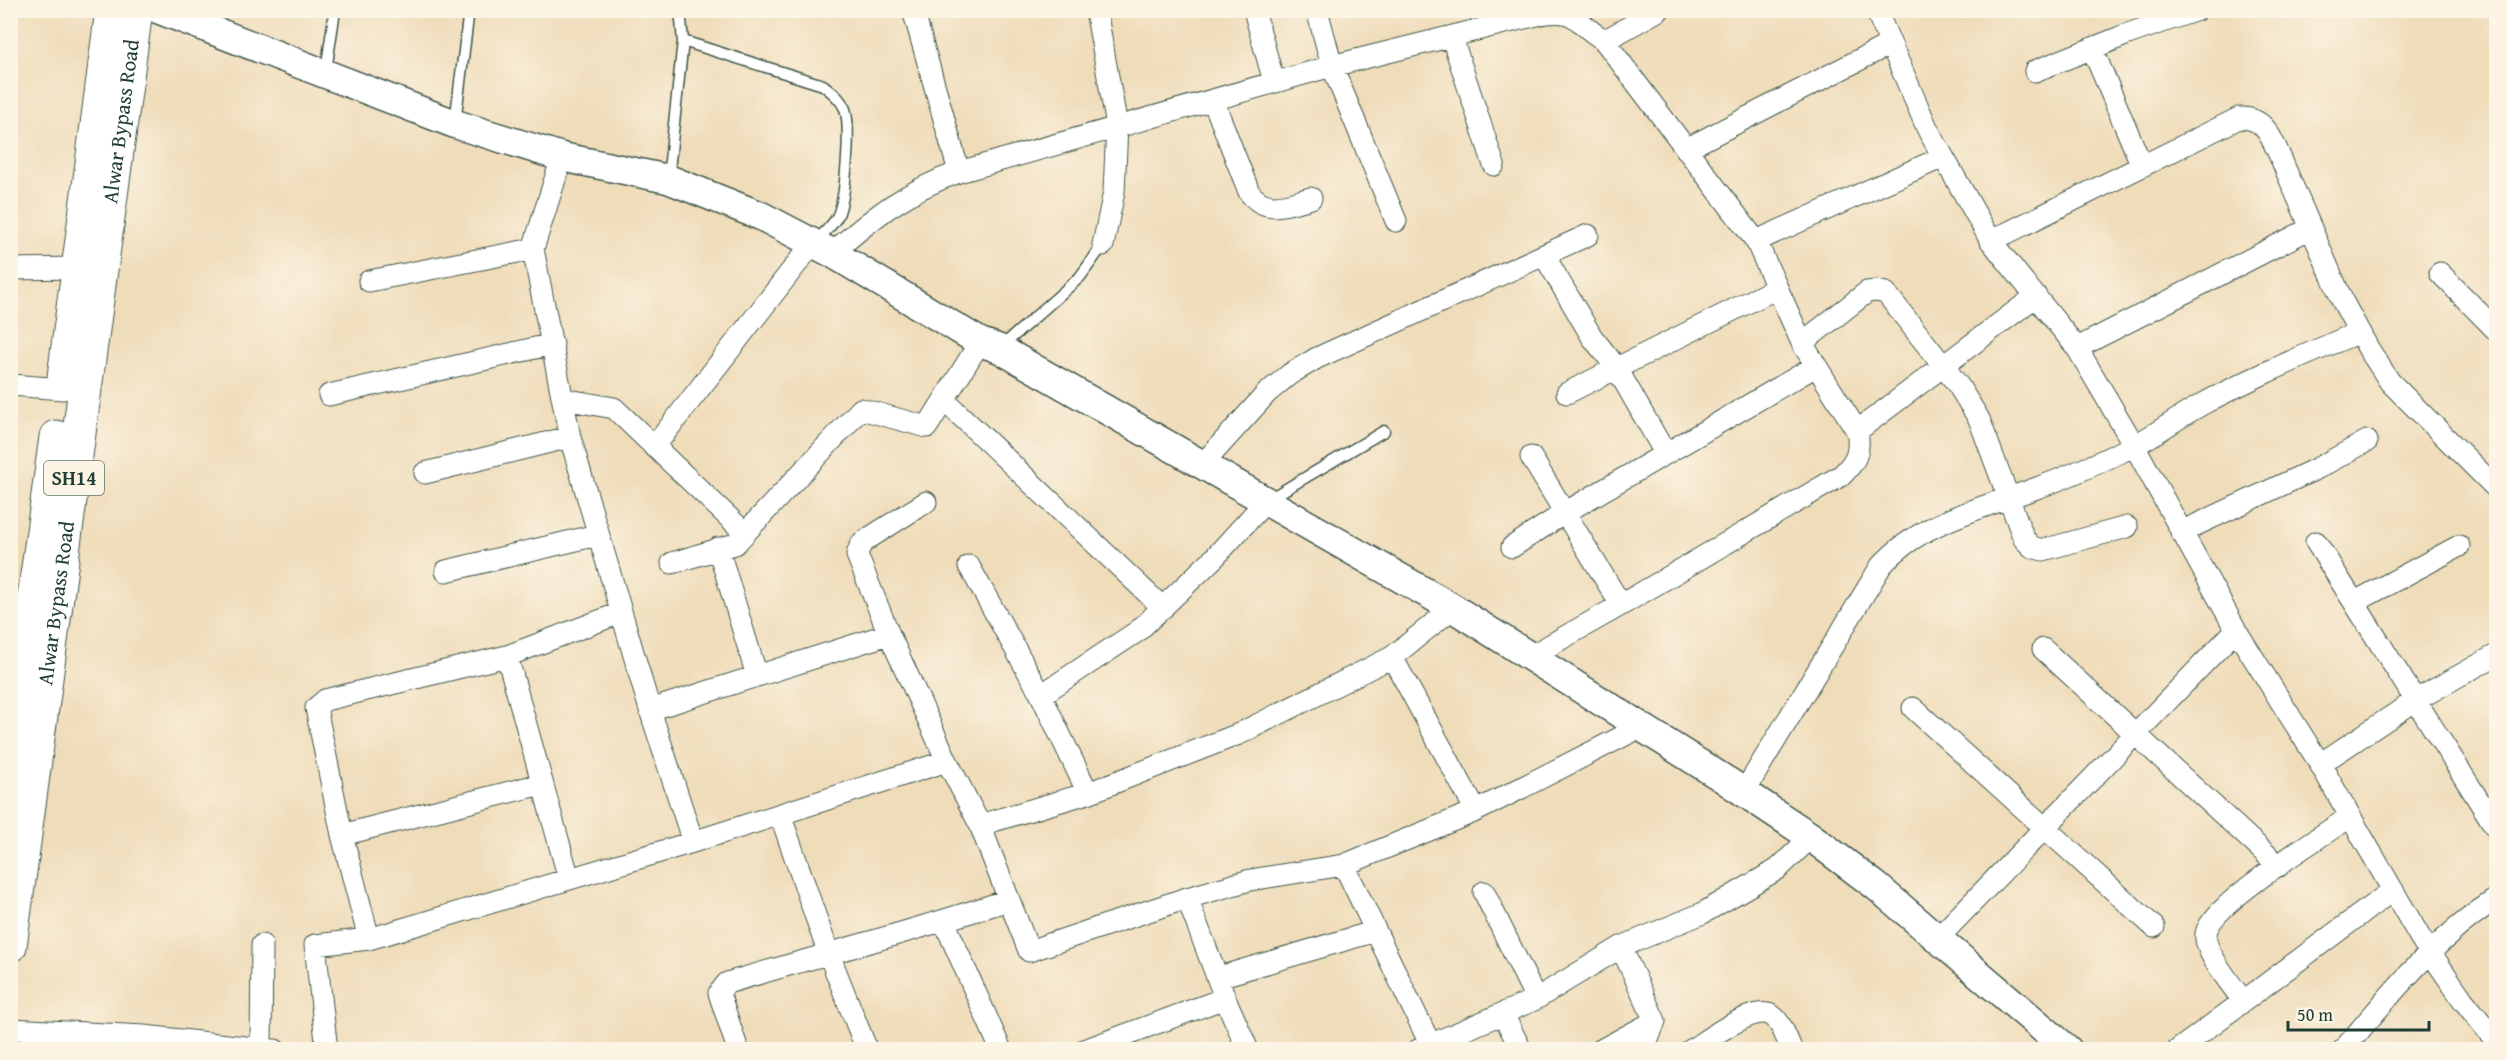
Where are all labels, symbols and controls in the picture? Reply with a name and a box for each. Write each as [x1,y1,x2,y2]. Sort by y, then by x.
street label: Alwar Bypass Road [94,37,147,205]
road number: SH14 [44,461,104,495]
street label: Alwar Bypass Road [29,518,82,687]
scale bar [2288,994,2429,1032]
text: 50 m [2297,1001,2333,1028]

